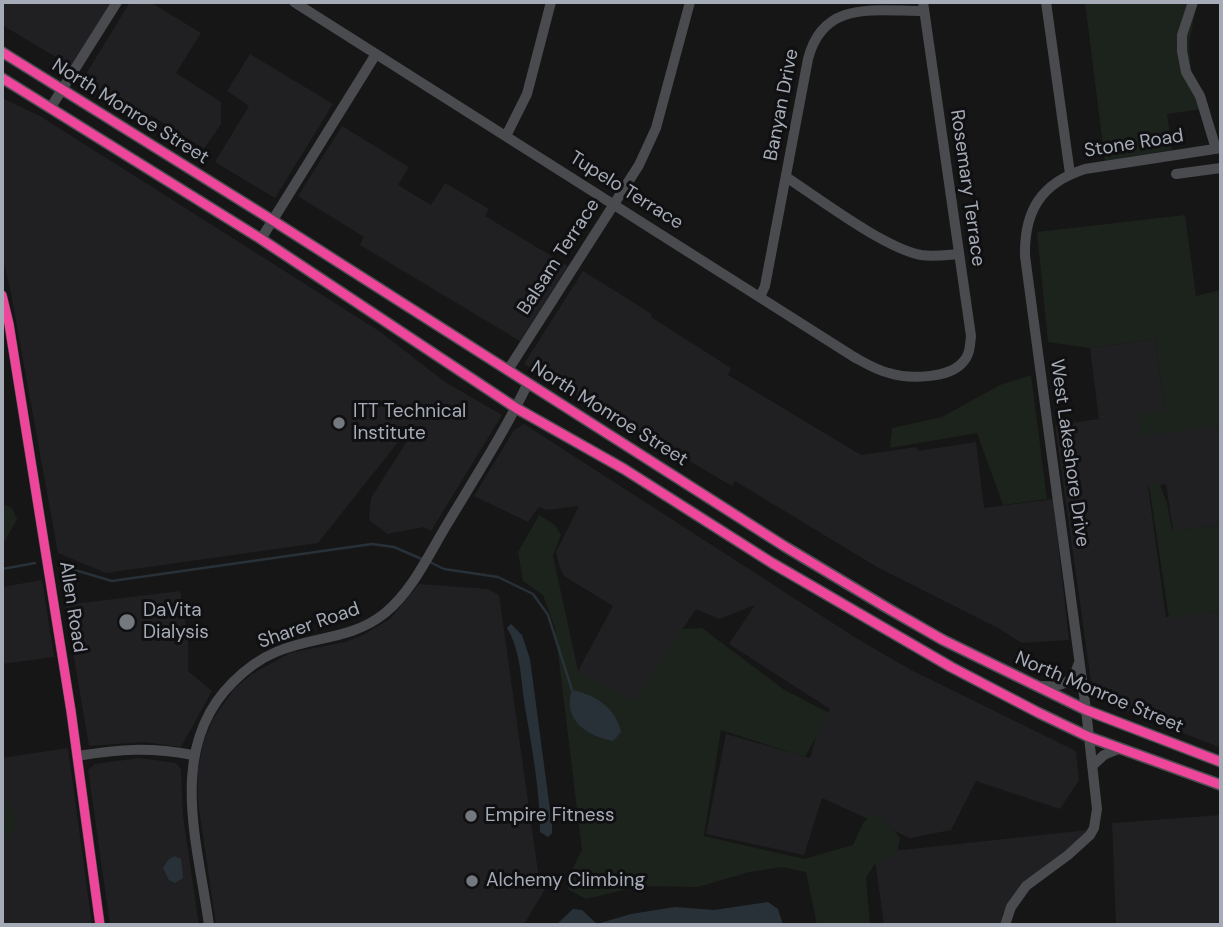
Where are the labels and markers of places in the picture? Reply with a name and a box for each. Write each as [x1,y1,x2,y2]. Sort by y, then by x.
place label: ITT Technical Institute [353,401,466,445]
marker: ITT Technical Institute [331,415,347,431]
place label: DaVita Dialysis [143,600,209,644]
marker: DaVita Dialysis [117,612,137,632]
place label: Empire Fitness [485,805,615,827]
marker: Empire Fitness [463,808,479,824]
place label: Alchemy Climbing [486,870,645,892]
marker: Alchemy Climbing [464,873,480,889]

